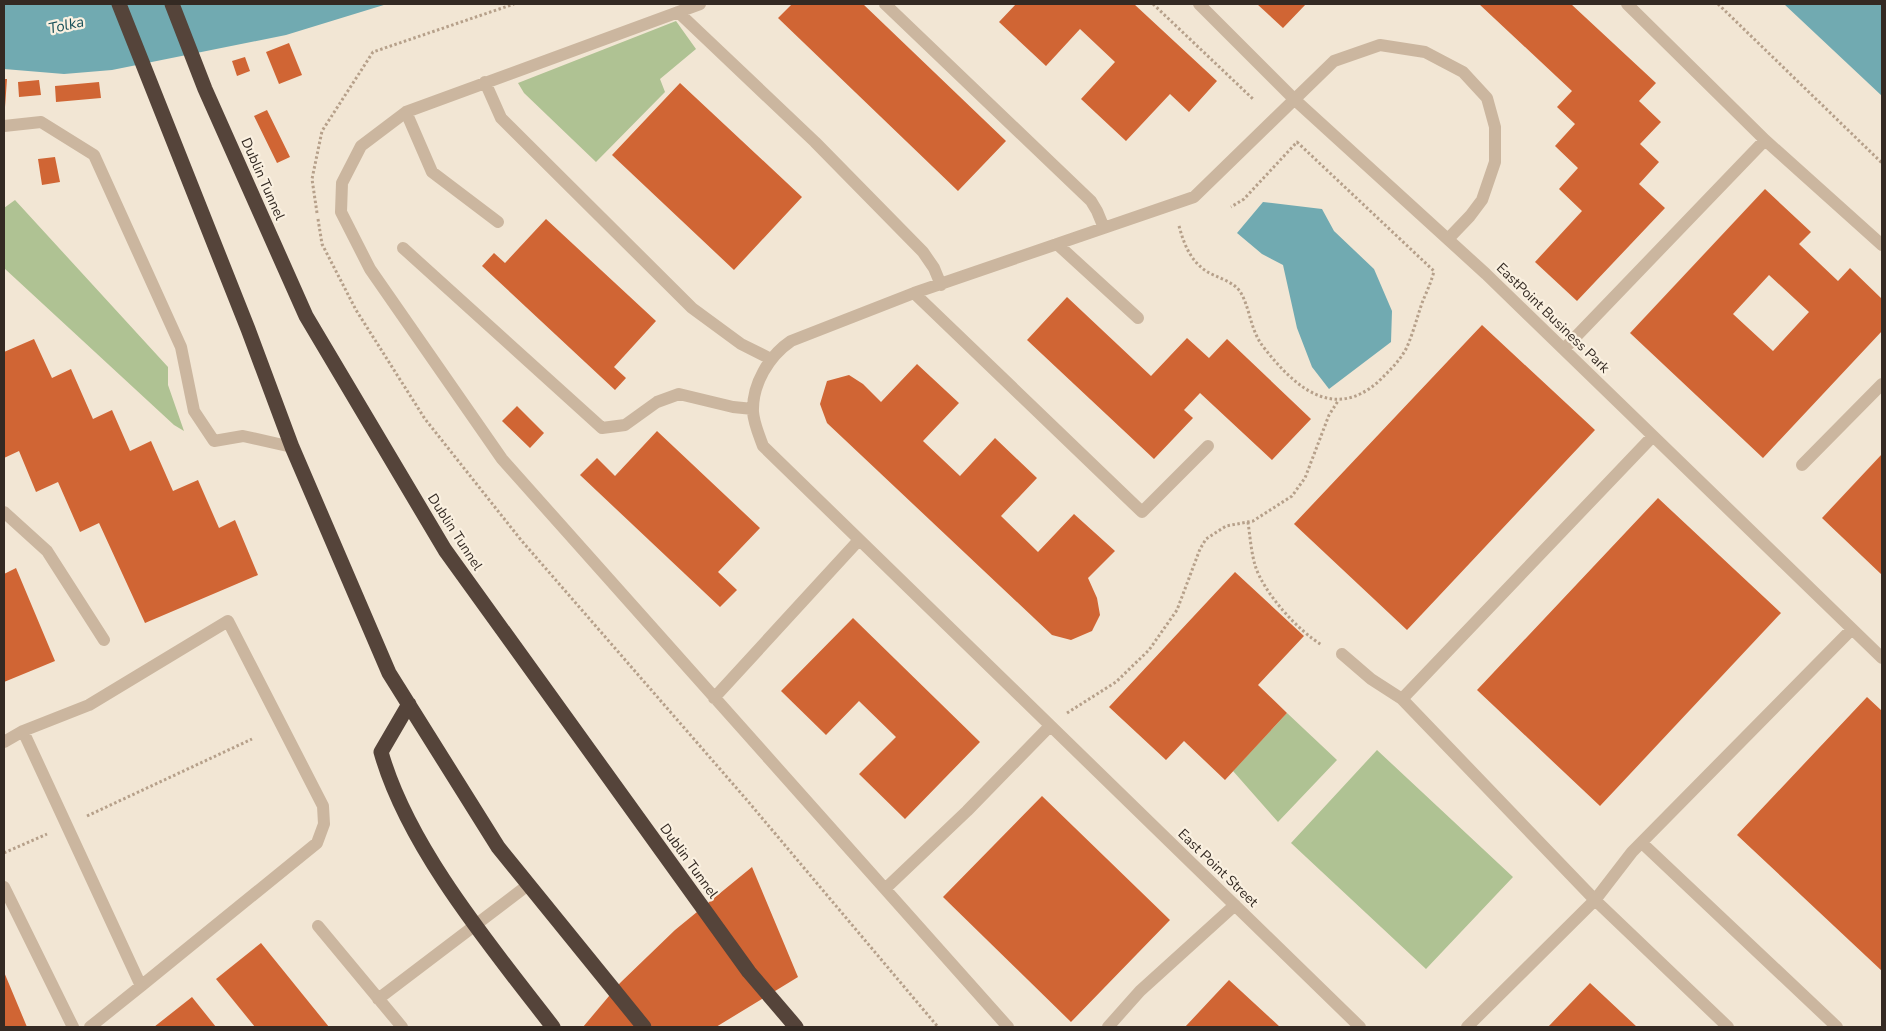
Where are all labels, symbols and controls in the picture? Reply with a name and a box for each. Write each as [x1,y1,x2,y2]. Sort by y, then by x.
water label: Tolka [46,11,86,39]
street label: Dublin Tunnel [236,135,290,224]
street label: EastPoint Business Park [1492,259,1615,378]
street label: Dublin Tunnel [423,490,487,575]
street label: Dublin Tunnel [655,820,723,903]
street label: East Point Street [1174,825,1262,911]

